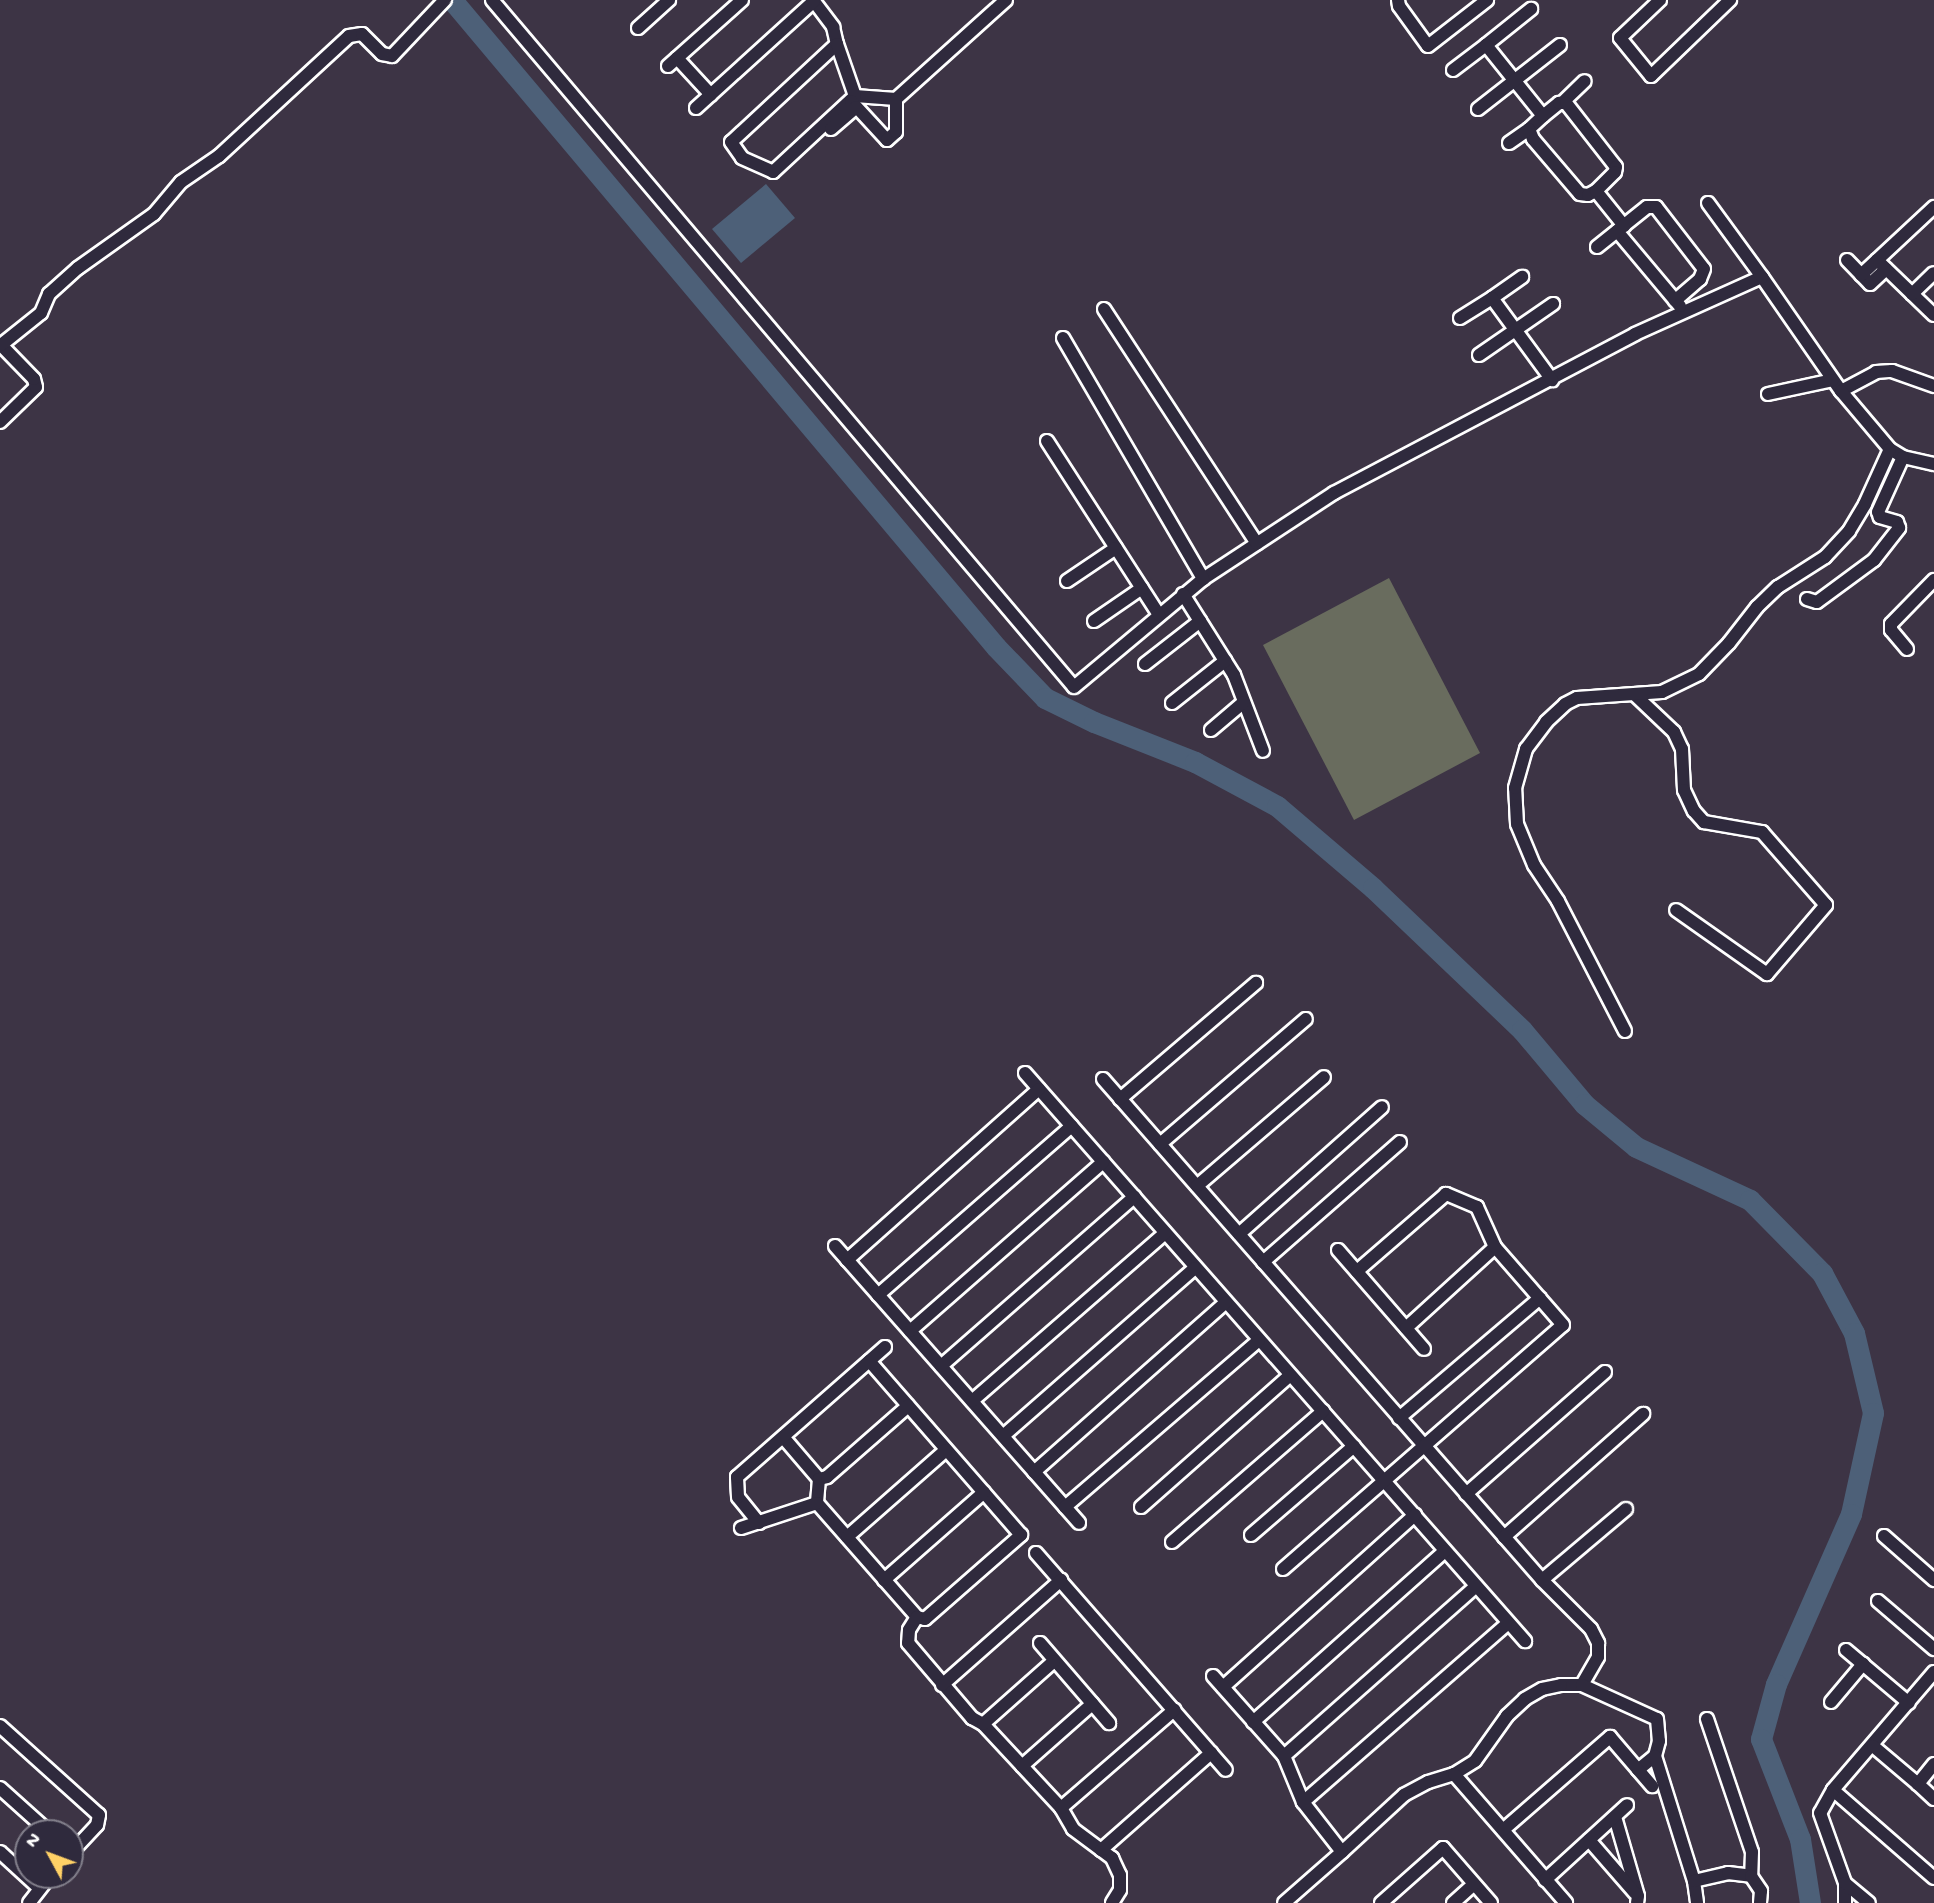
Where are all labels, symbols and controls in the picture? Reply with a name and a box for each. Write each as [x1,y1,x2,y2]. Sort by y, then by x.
north arrow [14,1819,84,1889]
text: N [22,1829,47,1853]

